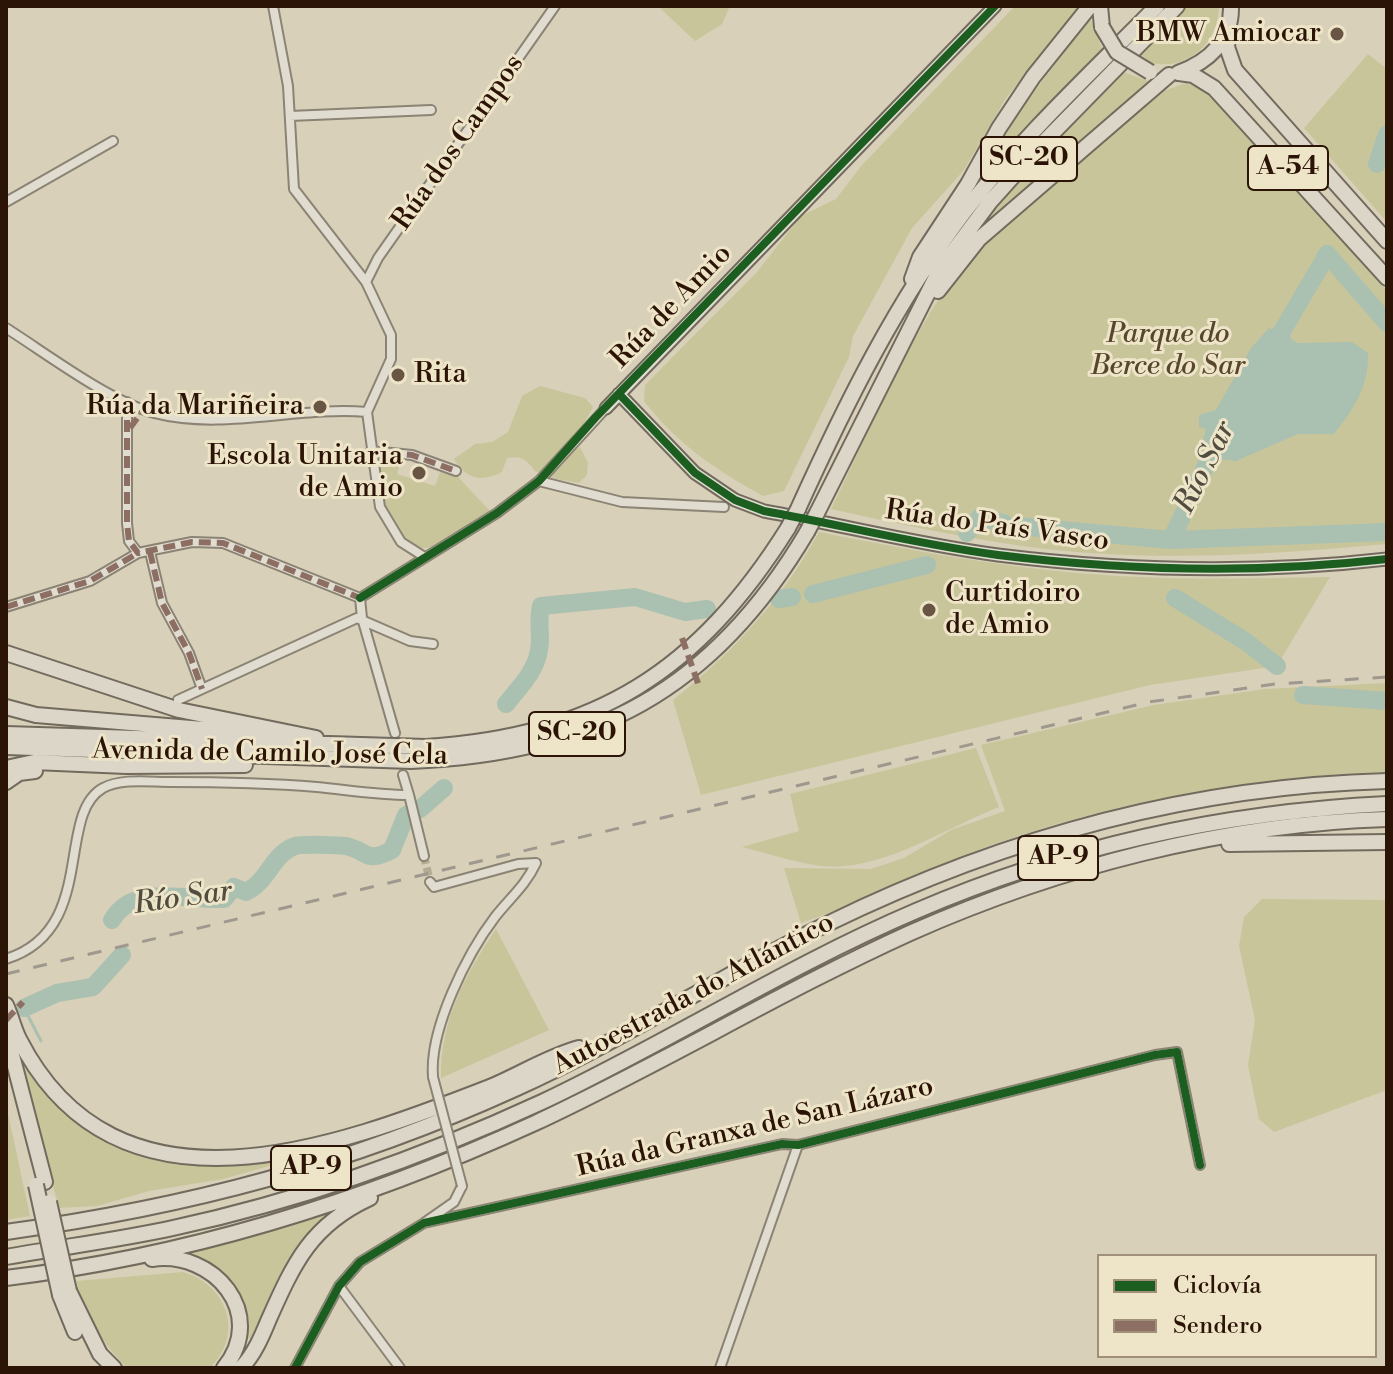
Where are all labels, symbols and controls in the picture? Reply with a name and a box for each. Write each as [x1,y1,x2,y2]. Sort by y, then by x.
place label: BMW Amiocar [1136,17,1321,51]
marker: BMW Amiocar [1328,25,1346,43]
street label: Rúa dos Campos [386,49,532,237]
road number: SC-20 [981,137,1077,181]
road number: A-54 [1248,146,1328,190]
street label: Rúa de Amio [604,238,740,376]
park label: Parque do Berce do Sar [1091,318,1245,384]
place label: Rita [414,358,467,392]
marker: Rita [389,366,407,384]
place label: Rúa da Mariñeira [86,390,304,424]
marker: Rúa da Mariñeira [311,398,329,416]
water label: Río Sar [1167,416,1245,520]
place label: Escola Unitaria de Amio [207,440,403,506]
marker: Escola Unitaria de Amio [410,464,428,482]
street label: Rúa do País Vasco [883,495,1111,559]
place label: Curtidoiro de Amio [945,577,1081,643]
marker: Curtidoiro de Amio [920,601,938,619]
road number: SC-20 [529,712,625,756]
street label: Avenida de Camilo José Cela [92,734,448,774]
road number: AP-9 [1018,836,1098,880]
water label: Río Sar [131,874,235,924]
street label: Autoestrada do Atlántico [548,907,840,1083]
street label: Rúa da Granxa de San Lázaro [573,1071,937,1185]
road number: AP-9 [271,1146,351,1190]
legend [1097,1254,1377,1358]
text: Ciclovía [1173,1271,1261,1301]
text: Sendero [1173,1311,1263,1341]

